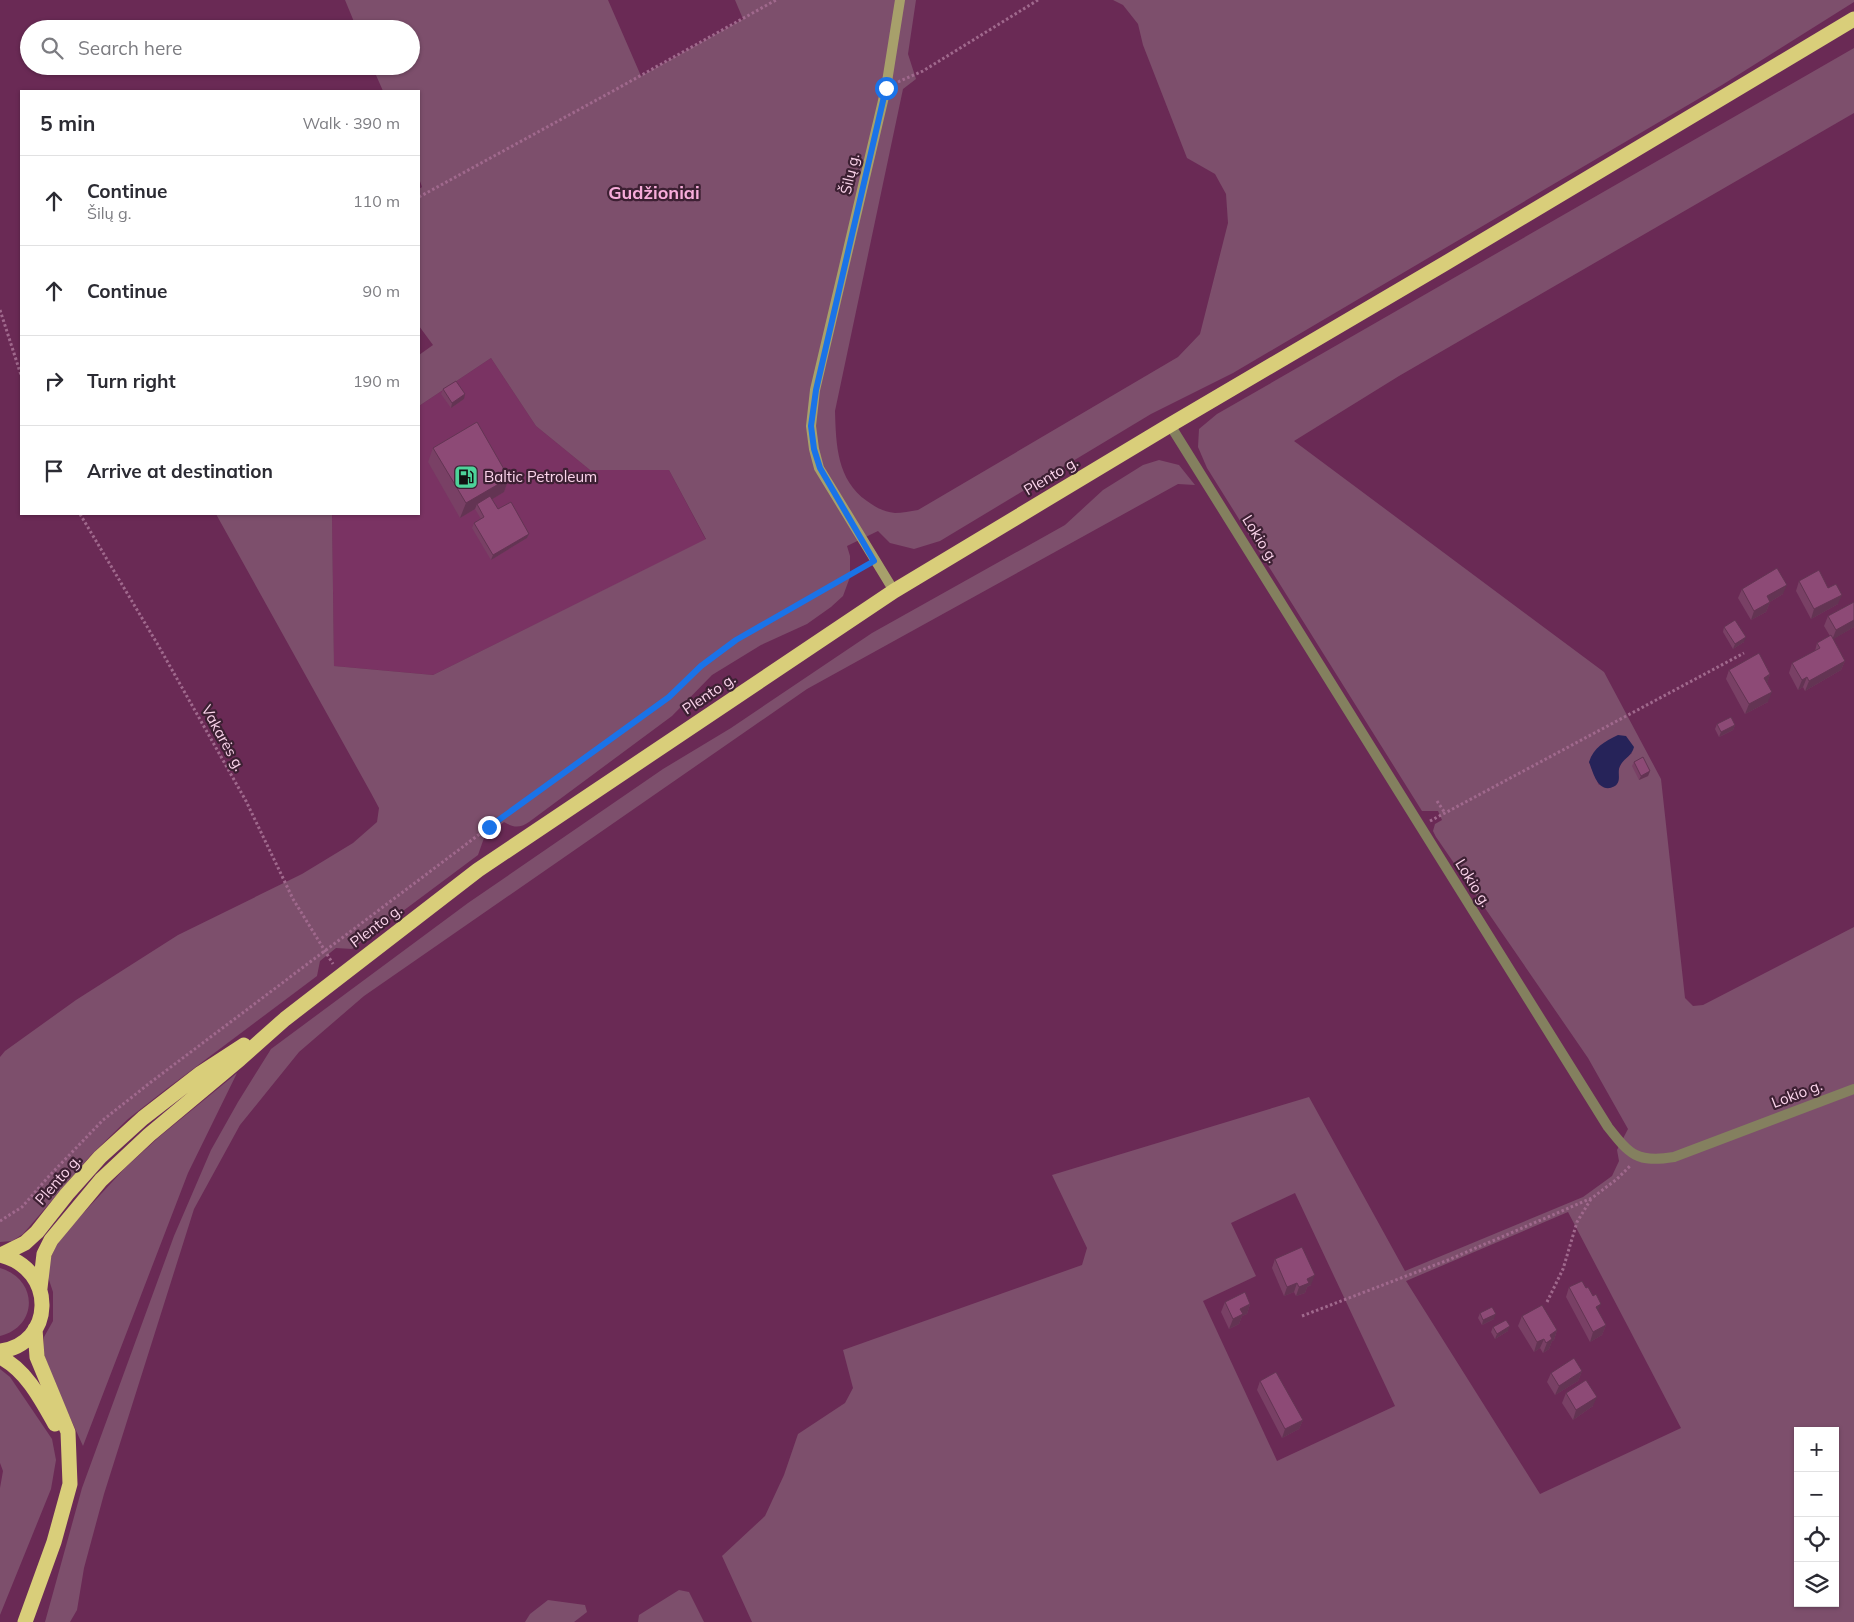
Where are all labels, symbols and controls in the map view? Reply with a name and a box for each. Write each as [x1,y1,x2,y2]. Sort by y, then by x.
search box [20,20,420,75]
icon: search [38,34,66,62]
text: Search here [78,36,182,60]
route start [875,77,898,100]
text: 5 min [40,110,95,136]
text: Walk · 390 m [302,113,400,133]
street label: Šilų g. [836,152,863,196]
text: Continue [87,179,167,203]
district label: Gudžioniai [608,181,700,204]
icon: ahead [40,187,68,215]
text: 110 m [353,191,400,211]
text: Šilų g. [87,203,131,223]
icon: ahead [40,277,68,305]
text: Continue [87,279,167,303]
text: 90 m [363,281,400,301]
icon: right [40,367,68,395]
text: Turn right [87,369,176,393]
text: 190 m [353,371,400,391]
street label: Plento g. [1020,452,1082,499]
icon: arrive [40,457,68,485]
text: Arrive at destination [87,459,273,483]
fuel station icon: Baltic Petroleum [453,464,479,490]
place label: Baltic Petroleum [484,467,597,486]
street label: Lokio g. [1238,511,1282,566]
street label: Plento g. [678,669,739,718]
street label: Vakarės g. [198,701,249,774]
route end [478,816,501,839]
street label: Lokio g. [1451,855,1495,910]
street label: Plento g. [346,900,406,951]
street label: Lokio g. [1769,1075,1825,1112]
street label: Plento g. [31,1151,85,1209]
map controls [1794,1427,1839,1607]
button: + [1794,1427,1839,1472]
button: − [1794,1472,1839,1517]
button: locate [1794,1517,1839,1562]
button: layers [1794,1562,1839,1607]

